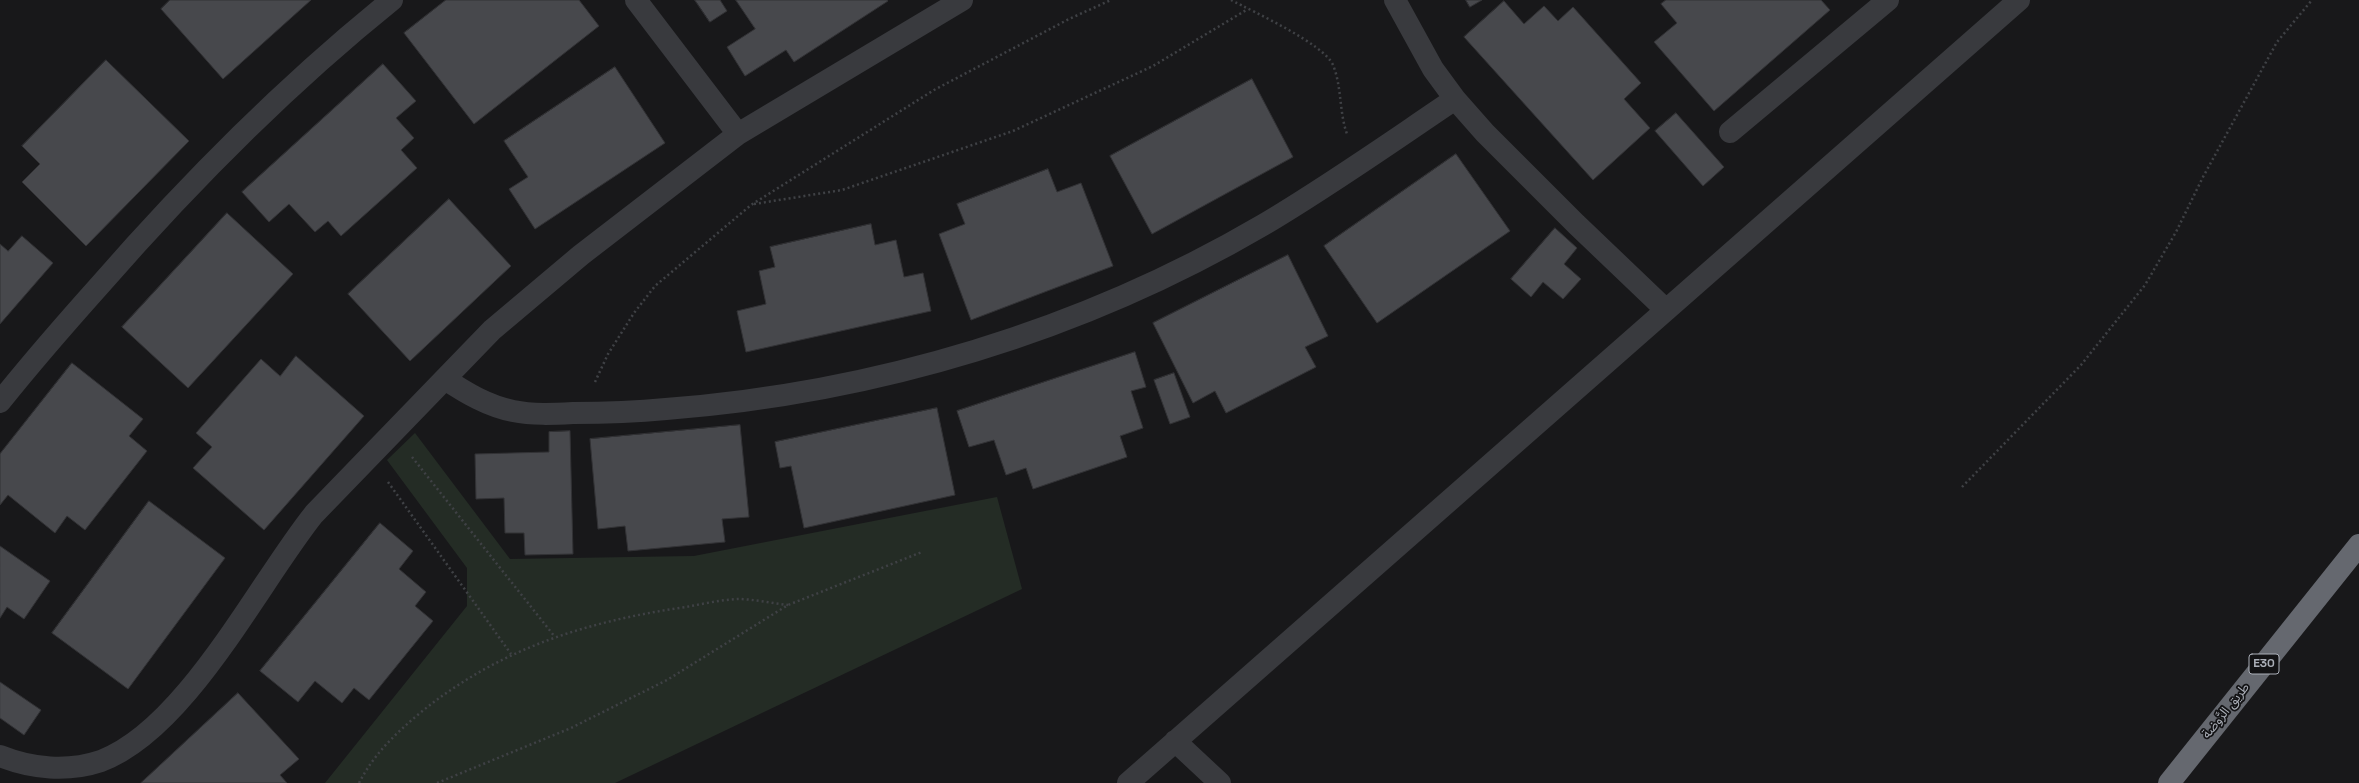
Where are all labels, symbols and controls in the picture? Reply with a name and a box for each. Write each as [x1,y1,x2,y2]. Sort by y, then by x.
road number: E30 [2249,654,2279,674]
street label: طريق الرَّوضة [2199,680,2253,742]

